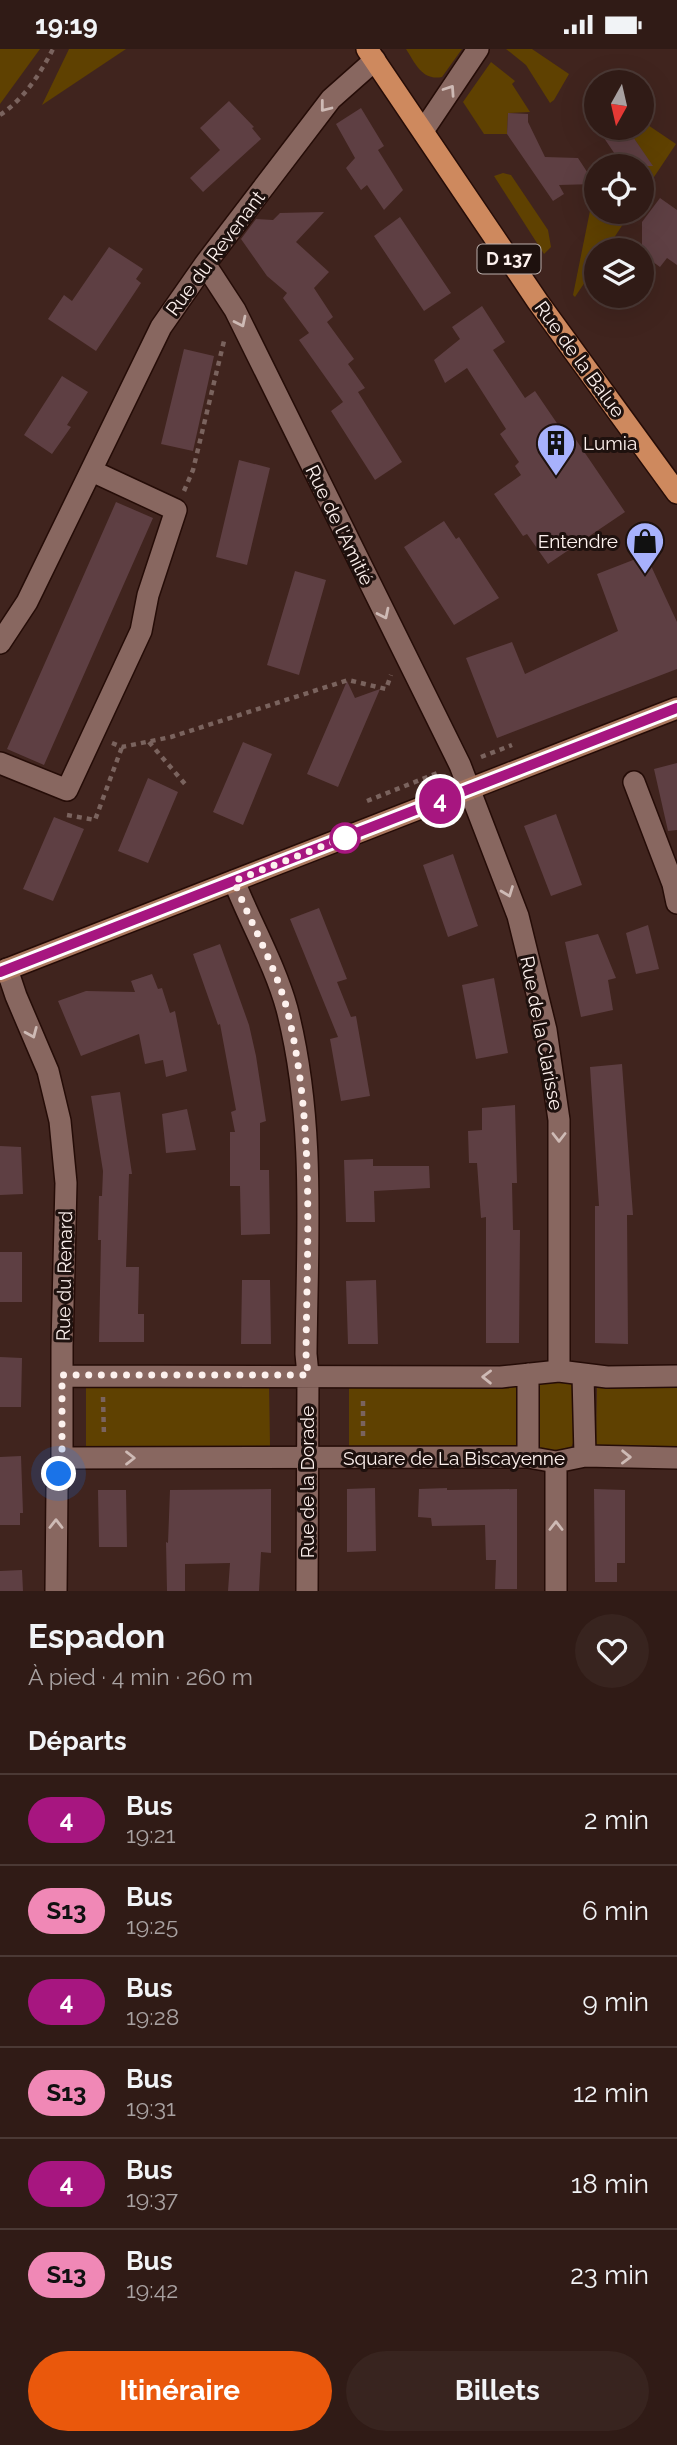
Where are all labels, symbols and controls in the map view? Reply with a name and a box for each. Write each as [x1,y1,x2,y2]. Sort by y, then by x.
text: 19:19 [35,10,98,40]
north arrow [584,70,654,140]
map controls [584,70,654,308]
one-way arrow [442,85,454,98]
one-way arrow [321,100,334,112]
button: locate [584,154,654,224]
street label: Rue du Revenant [161,186,269,320]
button: layers [584,238,654,308]
road number: D 137 [477,245,540,273]
street label: Rue de la Balue [530,297,630,421]
one-way arrow [232,315,246,327]
building icon: Lumia [535,422,577,477]
place label: Lumia [583,432,637,454]
street label: Rue de l'Amitié [301,461,379,589]
shop icon: Entendre [624,520,666,575]
place label: Entendre [538,530,618,552]
one-way arrow [376,607,390,619]
line badge: 4 [417,778,463,824]
text: 4 [433,786,447,815]
unlabelled marker [330,823,360,853]
one-way arrow [500,885,514,897]
street label: Rue de la Clarisse [516,954,568,1112]
one-way arrow [23,1026,37,1038]
one-way arrow [551,1133,567,1143]
street label: Rue du Renard [52,1211,76,1341]
one-way arrow [481,1369,492,1385]
street label: Rue de la Dorade [296,1406,318,1558]
street label: Square de La Biscayenne [343,1447,565,1469]
one-way arrow [622,1449,632,1465]
one-way arrow [126,1450,136,1466]
your location [41,1456,76,1491]
one-way arrow [49,1519,64,1530]
one-way arrow [548,1521,564,1531]
button: heart [575,1614,649,1688]
text: Espadon [28,1617,165,1656]
text: À pied · 4 min · 260 m [28,1663,253,1690]
text: Départs [28,1726,127,1756]
text: Bus [126,1791,173,1821]
text: 4 [60,1805,73,1834]
text: 2 min [584,1805,649,1835]
text: 19:21 [126,1821,175,1848]
text: Bus [126,1882,173,1912]
text: S13 [47,1896,86,1925]
text: 6 min [582,1896,649,1926]
text: 19:25 [126,1912,178,1939]
text: Bus [126,1973,173,2003]
text: 4 [60,1987,73,2016]
text: 9 min [582,1987,649,2017]
text: 19:28 [126,2003,179,2030]
text: Bus [126,2064,173,2094]
text: S13 [47,2078,86,2107]
text: 12 min [573,2078,649,2108]
text: 19:31 [126,2094,176,2121]
text: Bus [126,2155,173,2185]
text: 4 [60,2169,73,2198]
text: 18 min [571,2169,649,2199]
text: 19:37 [126,2185,178,2212]
text: Bus [126,2246,173,2276]
text: S13 [47,2260,86,2289]
text: 23 min [570,2260,649,2290]
text: 19:42 [126,2276,178,2303]
button: Itinéraire [28,2351,332,2431]
button: Billets [346,2351,649,2431]

